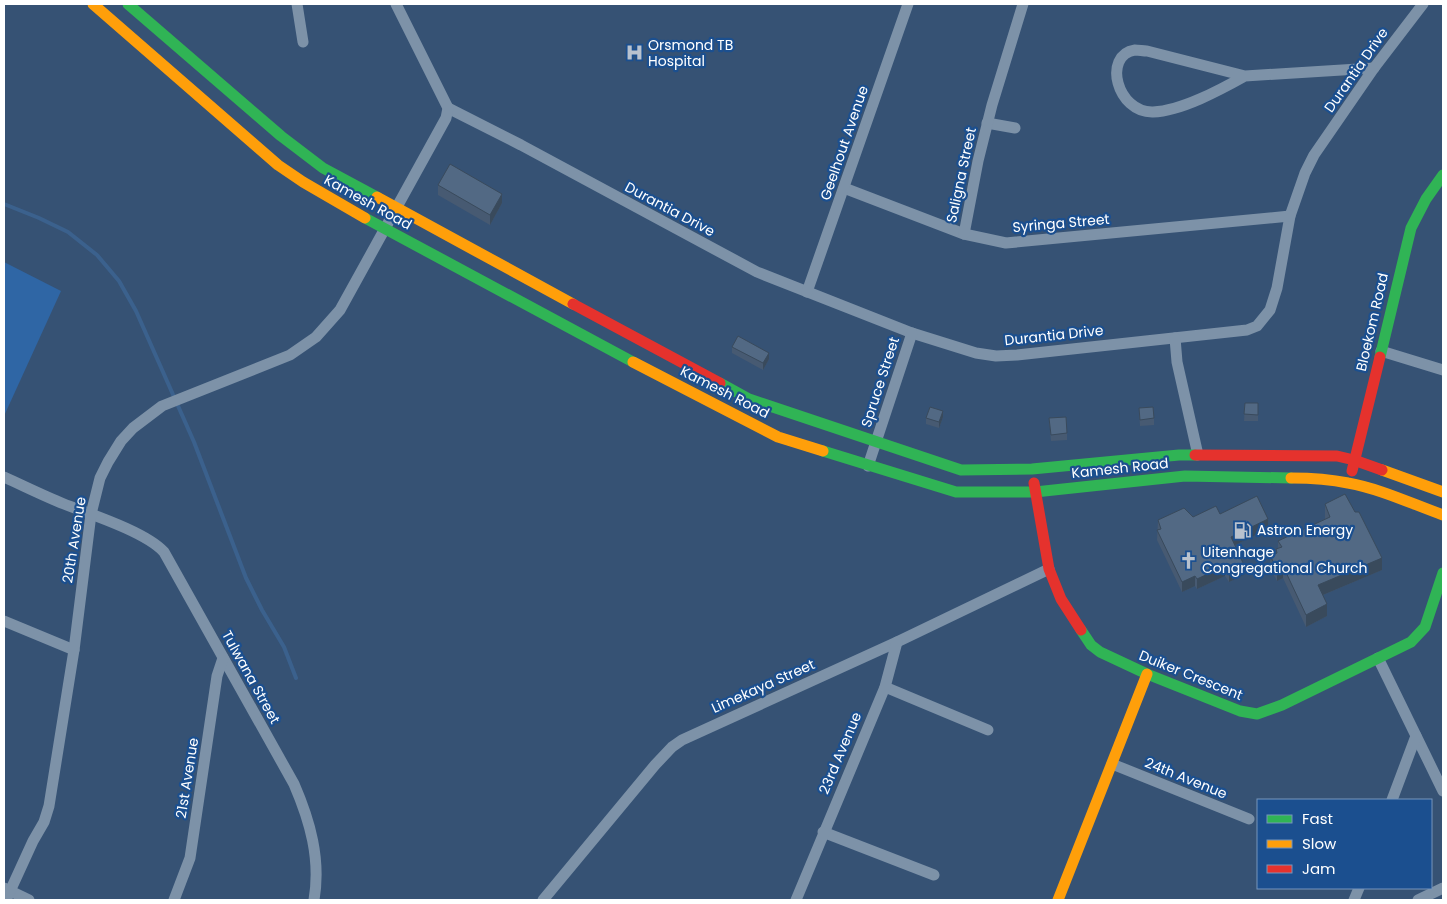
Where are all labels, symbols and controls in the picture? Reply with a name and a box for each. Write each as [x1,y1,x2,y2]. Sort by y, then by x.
street label: Durantia Drive [1319,23,1393,116]
place label: Orsmond TB Hospital [648,35,733,71]
hospital icon: Orsmond TB Hospital [624,43,644,63]
street label: Geelhout Avenue [815,83,873,203]
street label: Saligna Street [941,125,981,225]
street label: Kamesh Road [321,170,415,234]
street label: Durantia Drive [621,177,719,241]
street label: Syringa Street [1012,209,1110,237]
street label: Bloekom Road [1351,271,1393,373]
street label: Durantia Drive [1004,320,1105,350]
street label: Spruce Street [856,334,904,430]
street label: Kamesh Road [677,361,773,423]
street label: Kamesh Road [1071,453,1169,483]
street label: 20th Avenue [57,495,91,585]
fuel station icon: Astron Energy [1233,520,1253,540]
place label: Astron Energy [1257,520,1353,540]
place label: Uitenhage Congregational Church [1202,542,1368,578]
church icon: Uitenhage Congregational Church [1178,550,1198,570]
street label: Tulwana Street [217,627,285,727]
street label: Duiker Crescent [1136,645,1246,705]
street label: Limekaya Street [708,654,818,718]
street label: 23rd Avenue [814,709,866,797]
street label: 21st Avenue [171,736,203,820]
street label: 24th Avenue [1142,752,1230,804]
legend [1257,799,1432,889]
text: Fast [1302,808,1333,829]
text: Slow [1302,833,1337,854]
text: Jam [1302,858,1336,879]

